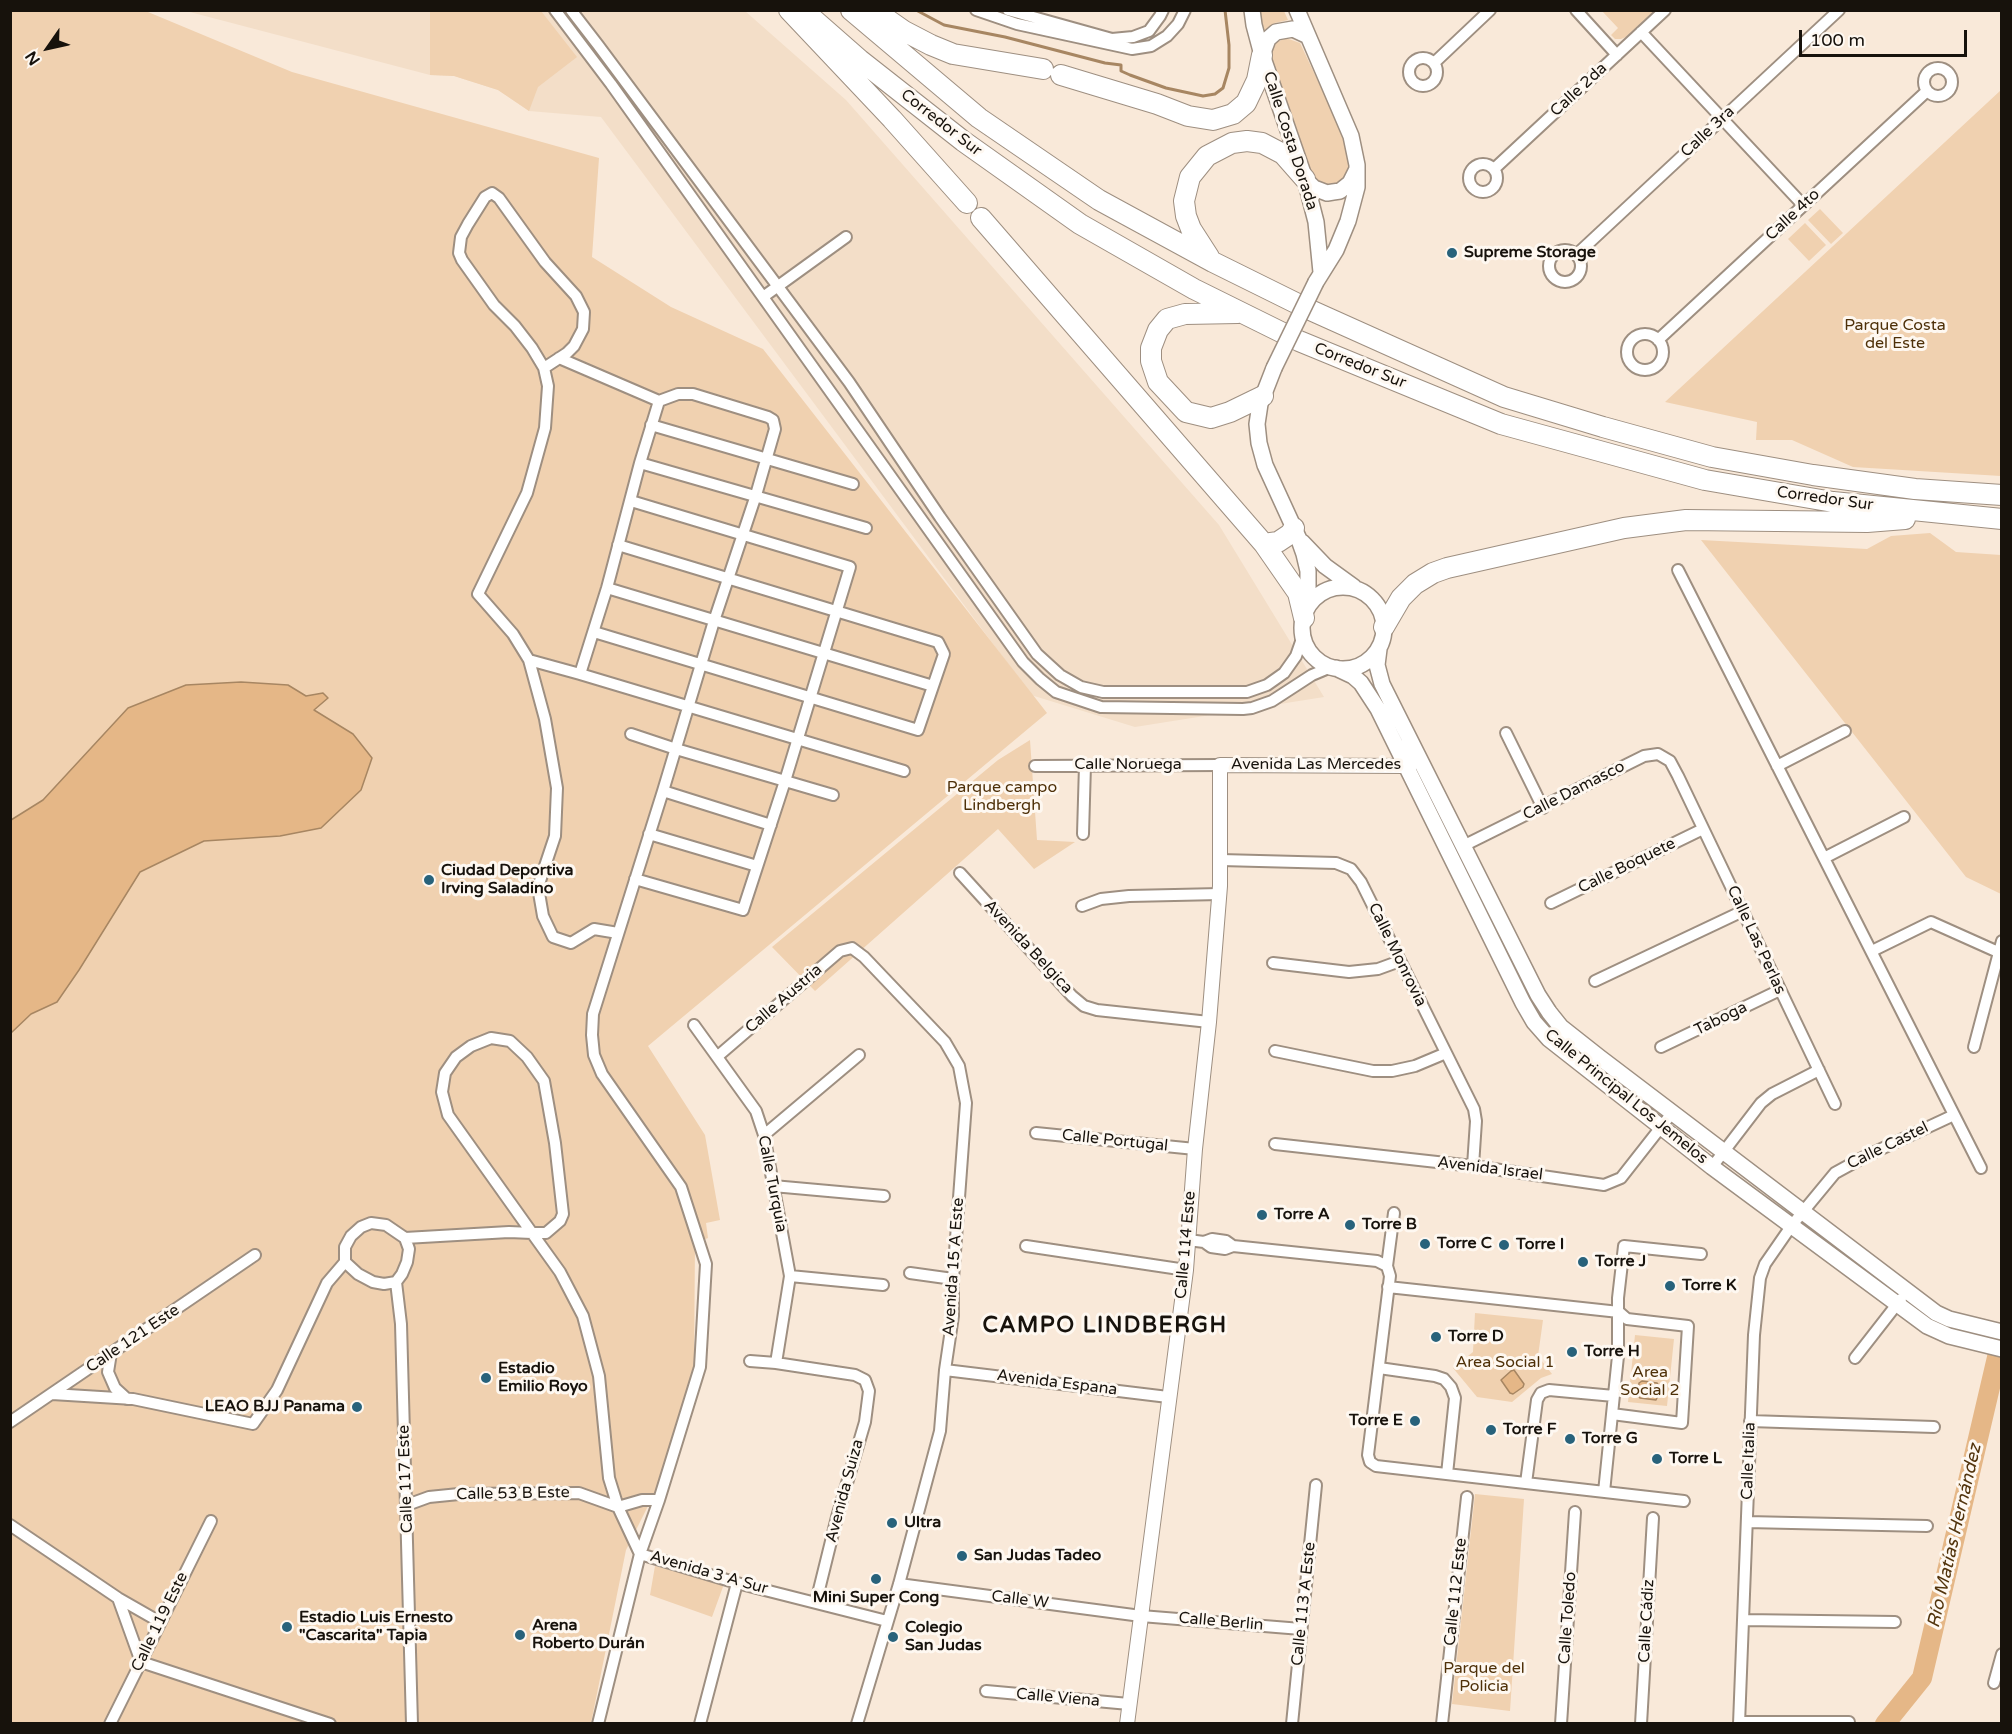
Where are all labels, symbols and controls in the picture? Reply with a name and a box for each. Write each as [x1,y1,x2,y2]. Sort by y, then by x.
north arrow [18,18,78,78]
scale bar [1802,18,1970,56]
text: 100 m [1810,29,1865,51]
text: N [21,47,45,69]
street label: Calle 2da [1547,59,1611,121]
street label: Calle Costa Dorada [1259,69,1321,213]
street label: Corredor Sur [897,85,985,161]
street label: Calle 3ra [1677,102,1739,162]
street label: Calle 4to [1762,185,1824,245]
place label: Supreme Storage [1464,243,1596,263]
marker: Supreme Storage [1445,246,1459,260]
park label: Parque Costa del Este [1844,316,1946,354]
street label: Corredor Sur [1311,339,1409,393]
street label: Corredor Sur [1775,483,1875,515]
street label: Calle Noruega [1074,755,1182,775]
street label: Avenida Las Mercedes [1231,755,1401,775]
street label: Calle Damasco [1520,757,1628,825]
park label: Parque campo Lindbergh [947,778,1057,816]
street label: Calle Boquete [1575,834,1679,898]
place label: Ciudad Deportiva Irving Saladino [441,861,573,899]
marker: Ciudad Deportiva Irving Saladino [422,873,436,887]
street label: Calle Las Perlas [1722,883,1790,997]
street label: Avenida Belgica [980,896,1076,998]
street label: Calle Monrovia [1364,900,1430,1010]
street label: Calle Austria [742,960,826,1038]
street label: Taboga [1691,998,1751,1040]
street label: Calle Principal Los Jemelos [1541,1025,1711,1169]
street label: Calle Castel [1844,1118,1932,1174]
street label: Calle Portugal [1061,1126,1169,1156]
street label: Calle Turquia [753,1134,791,1234]
street label: Avenida Israel [1436,1153,1544,1185]
street label: Calle 114 Este [1172,1190,1200,1300]
street label: Avenida 15 A Este [940,1197,968,1337]
place label: Torre A [1274,1205,1330,1225]
marker: Torre A [1255,1208,1269,1222]
place label: Torre B [1362,1215,1417,1235]
marker: Torre B [1343,1218,1357,1232]
place label: Torre C [1437,1234,1492,1254]
place label: Torre I [1516,1235,1564,1255]
marker: Torre C [1418,1237,1432,1251]
marker: Torre I [1497,1238,1511,1252]
place label: Torre J [1595,1252,1646,1272]
marker: Torre J [1576,1255,1590,1269]
place label: Torre K [1682,1276,1736,1296]
marker: Torre K [1663,1279,1677,1293]
street label: Calle 121 Este [83,1301,183,1377]
district label: CAMPO LINDBERGH [982,1313,1228,1339]
place label: Torre D [1448,1327,1504,1347]
marker: Torre D [1429,1330,1443,1344]
place label: Torre H [1584,1342,1640,1362]
marker: Torre H [1565,1345,1579,1359]
park label: Area Social 1 [1455,1353,1555,1373]
place label: Estadio Emilio Royo [498,1359,588,1397]
park label: Area Social 2 [1620,1363,1680,1401]
street label: Avenida Espana [996,1366,1118,1400]
marker: Estadio Emilio Royo [479,1371,493,1385]
place label: LEAO BJJ Panama [205,1397,345,1417]
marker: LEAO BJJ Panama [350,1400,364,1414]
place label: Torre E [1349,1411,1403,1431]
marker: Torre E [1408,1414,1422,1428]
place label: Torre F [1503,1420,1556,1440]
street label: Calle Italia [1738,1422,1760,1500]
marker: Torre F [1484,1423,1498,1437]
street label: Calle 117 Este [395,1425,417,1533]
place label: Torre G [1582,1429,1638,1449]
marker: Torre G [1563,1432,1577,1446]
street label: Avenida Suiza [822,1437,868,1545]
water label: Río Matías Hernández [1923,1442,1987,1630]
place label: Torre L [1669,1449,1722,1469]
marker: Torre L [1650,1452,1664,1466]
street label: Calle 53 B Este [456,1483,570,1505]
place label: Ultra [904,1513,941,1533]
marker: Ultra [885,1516,899,1530]
street label: Calle 112 Este [1441,1537,1471,1647]
street label: Calle 113 A Este [1288,1541,1320,1667]
place label: San Judas Tadeo [974,1546,1101,1566]
street label: Avenida 3 A Sur [648,1547,770,1599]
marker: San Judas Tadeo [955,1549,969,1563]
street label: Calle 119 Este [128,1569,192,1675]
street label: Calle Toledo [1555,1571,1581,1665]
marker: Mini Super Cong [869,1572,883,1586]
street label: Calle Cádiz [1635,1579,1659,1663]
street label: Calle W [990,1587,1050,1613]
place label: Mini Super Cong [813,1588,939,1608]
place label: Estadio Luis Ernesto "Cascarita" Tapia [299,1608,453,1646]
street label: Calle Berlin [1178,1609,1264,1635]
place label: Arena Roberto Durán [532,1616,645,1654]
place label: Colegio San Judas [905,1618,982,1656]
marker: Estadio Luis Ernesto "Cascarita" Tapia [280,1620,294,1634]
marker: Arena Roberto Durán [513,1628,527,1642]
marker: Colegio San Judas [886,1630,900,1644]
park label: Parque del Policia [1443,1659,1525,1697]
street label: Calle Viena [1015,1685,1101,1711]

